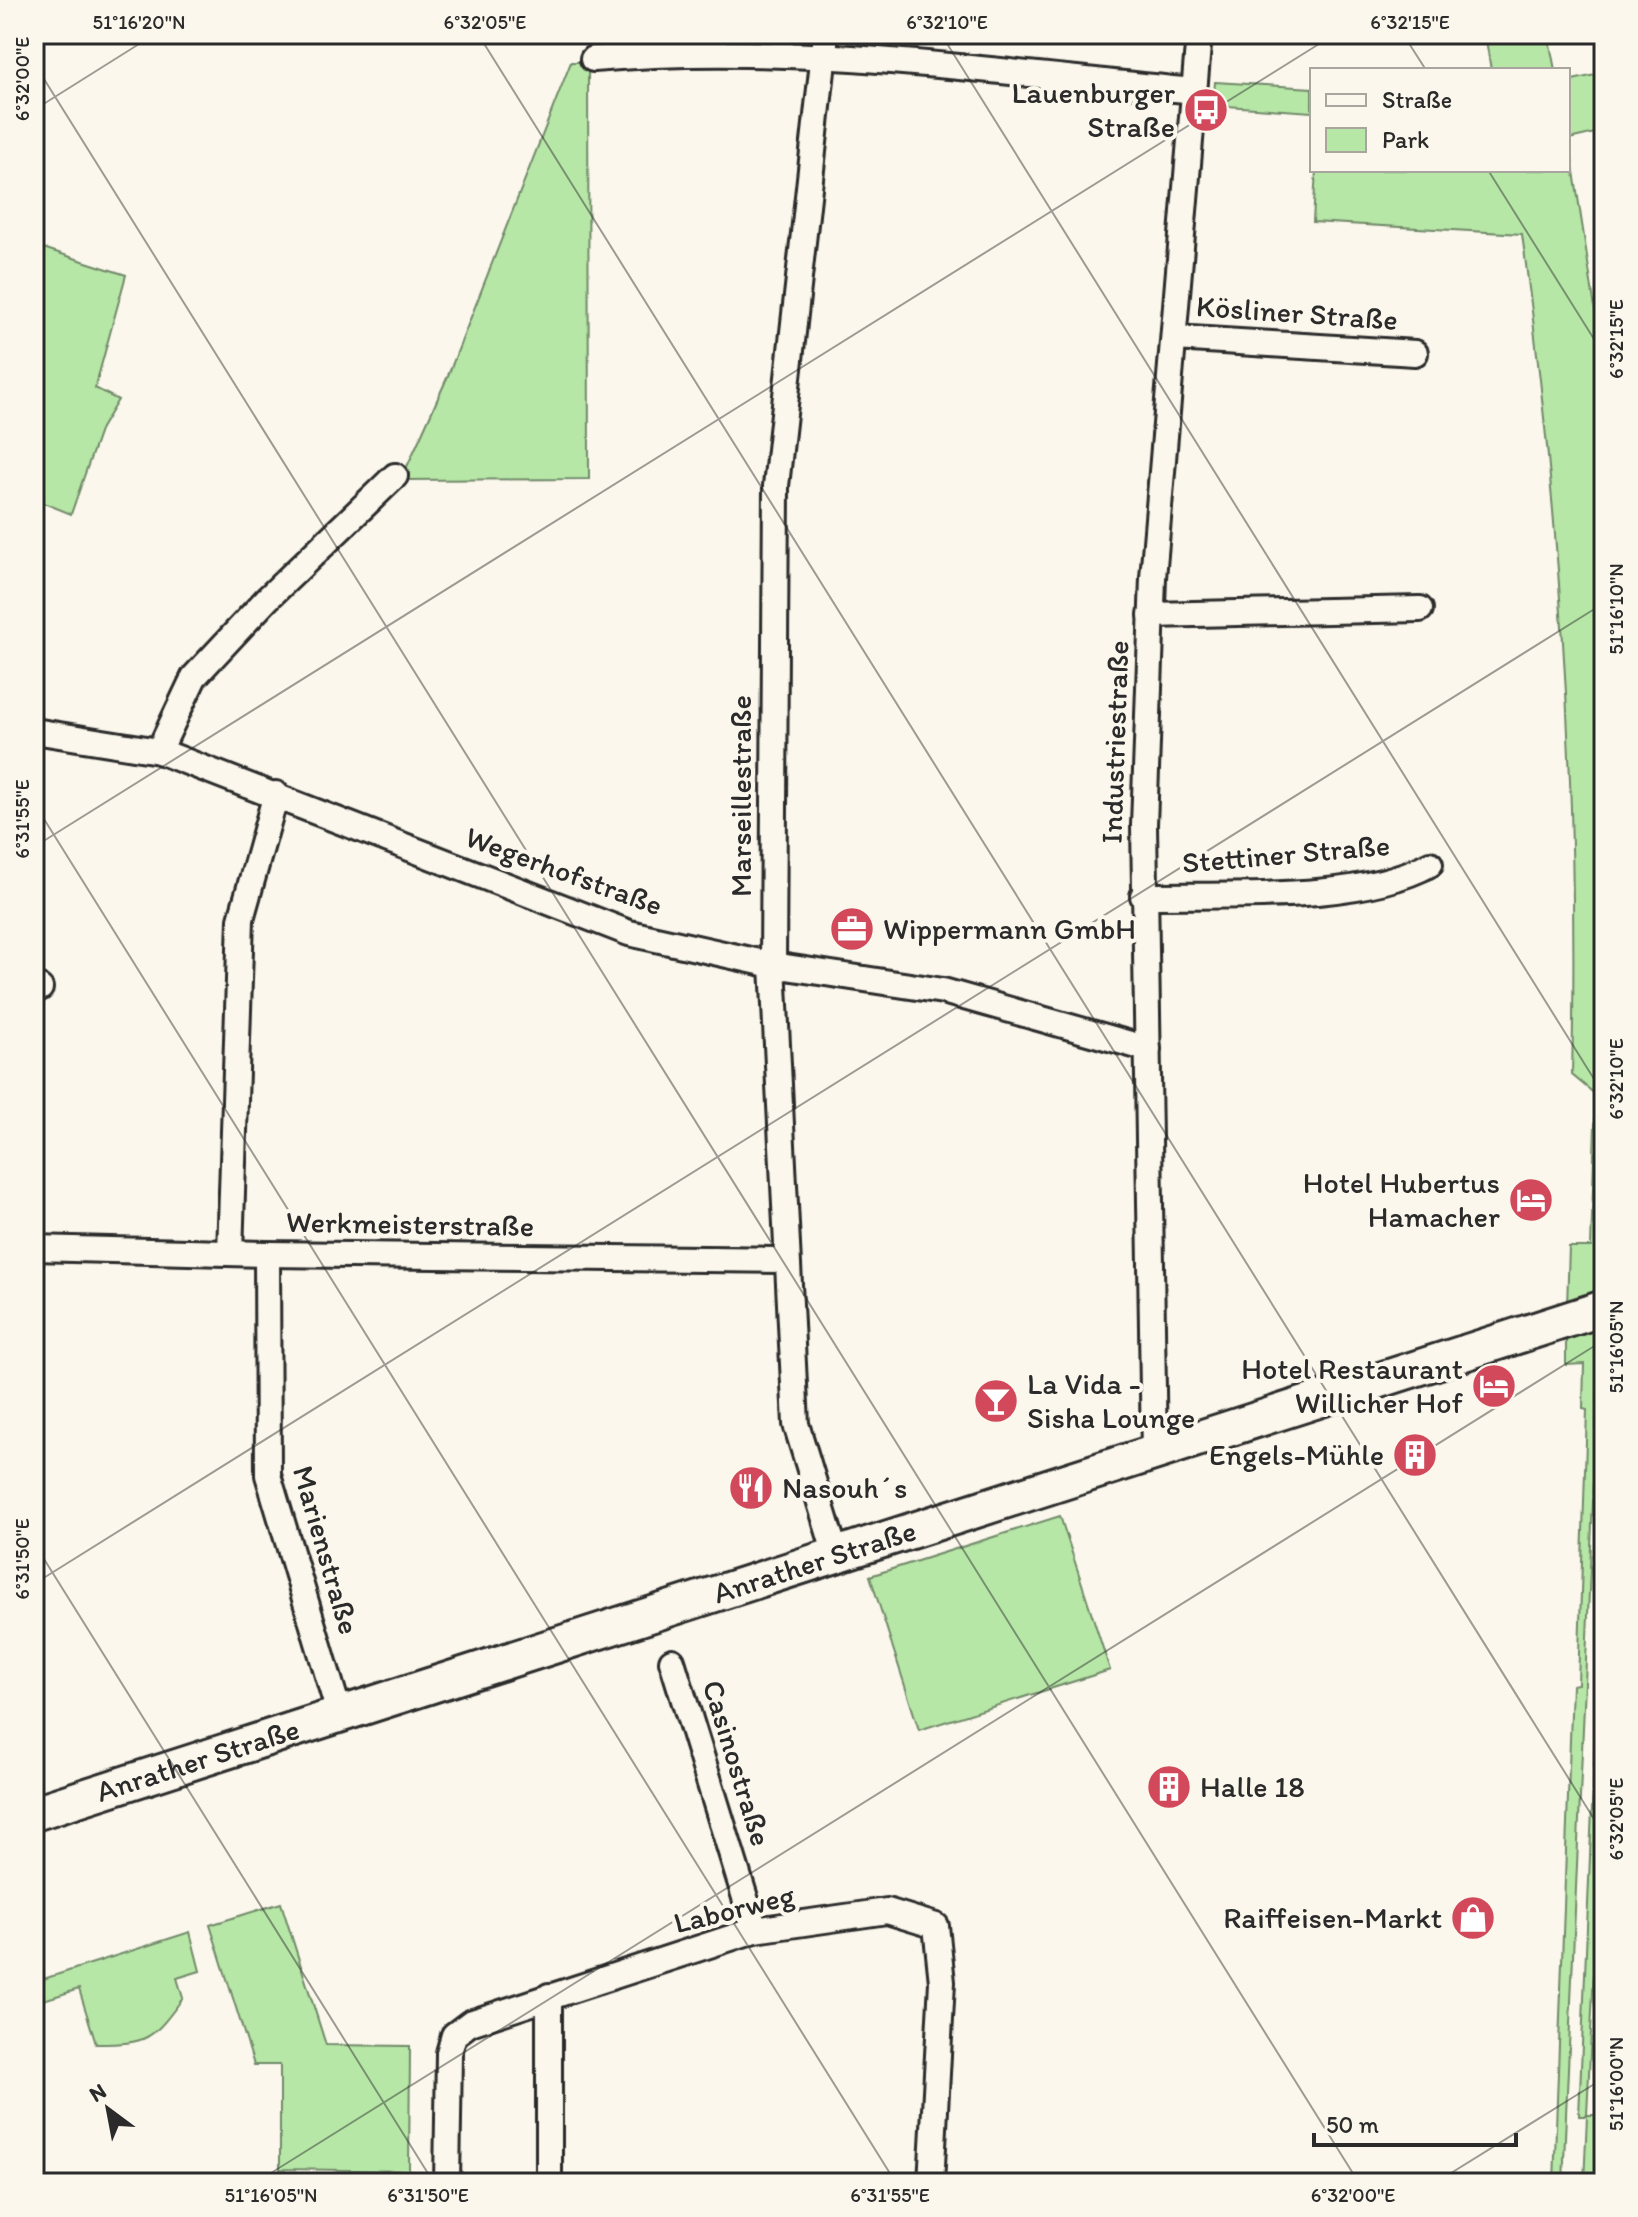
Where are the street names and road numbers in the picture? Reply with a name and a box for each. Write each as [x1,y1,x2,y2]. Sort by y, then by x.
street label: Kösliner Straße [1195,287,1399,338]
street label: Industriestraße [1092,640,1137,844]
street label: Marseillestraße [722,695,759,897]
street label: Wegerhofstraße [460,818,668,923]
street label: Stettiner Straße [1181,826,1391,881]
street label: Werkmeisterstraße [286,1203,534,1244]
street label: Marienstraße [285,1461,368,1638]
street label: Anrather Straße [708,1511,921,1611]
street label: Casinostraße [695,1675,780,1850]
street label: Anrather Straße [91,1710,304,1810]
street label: Laborweg [670,1876,799,1941]

